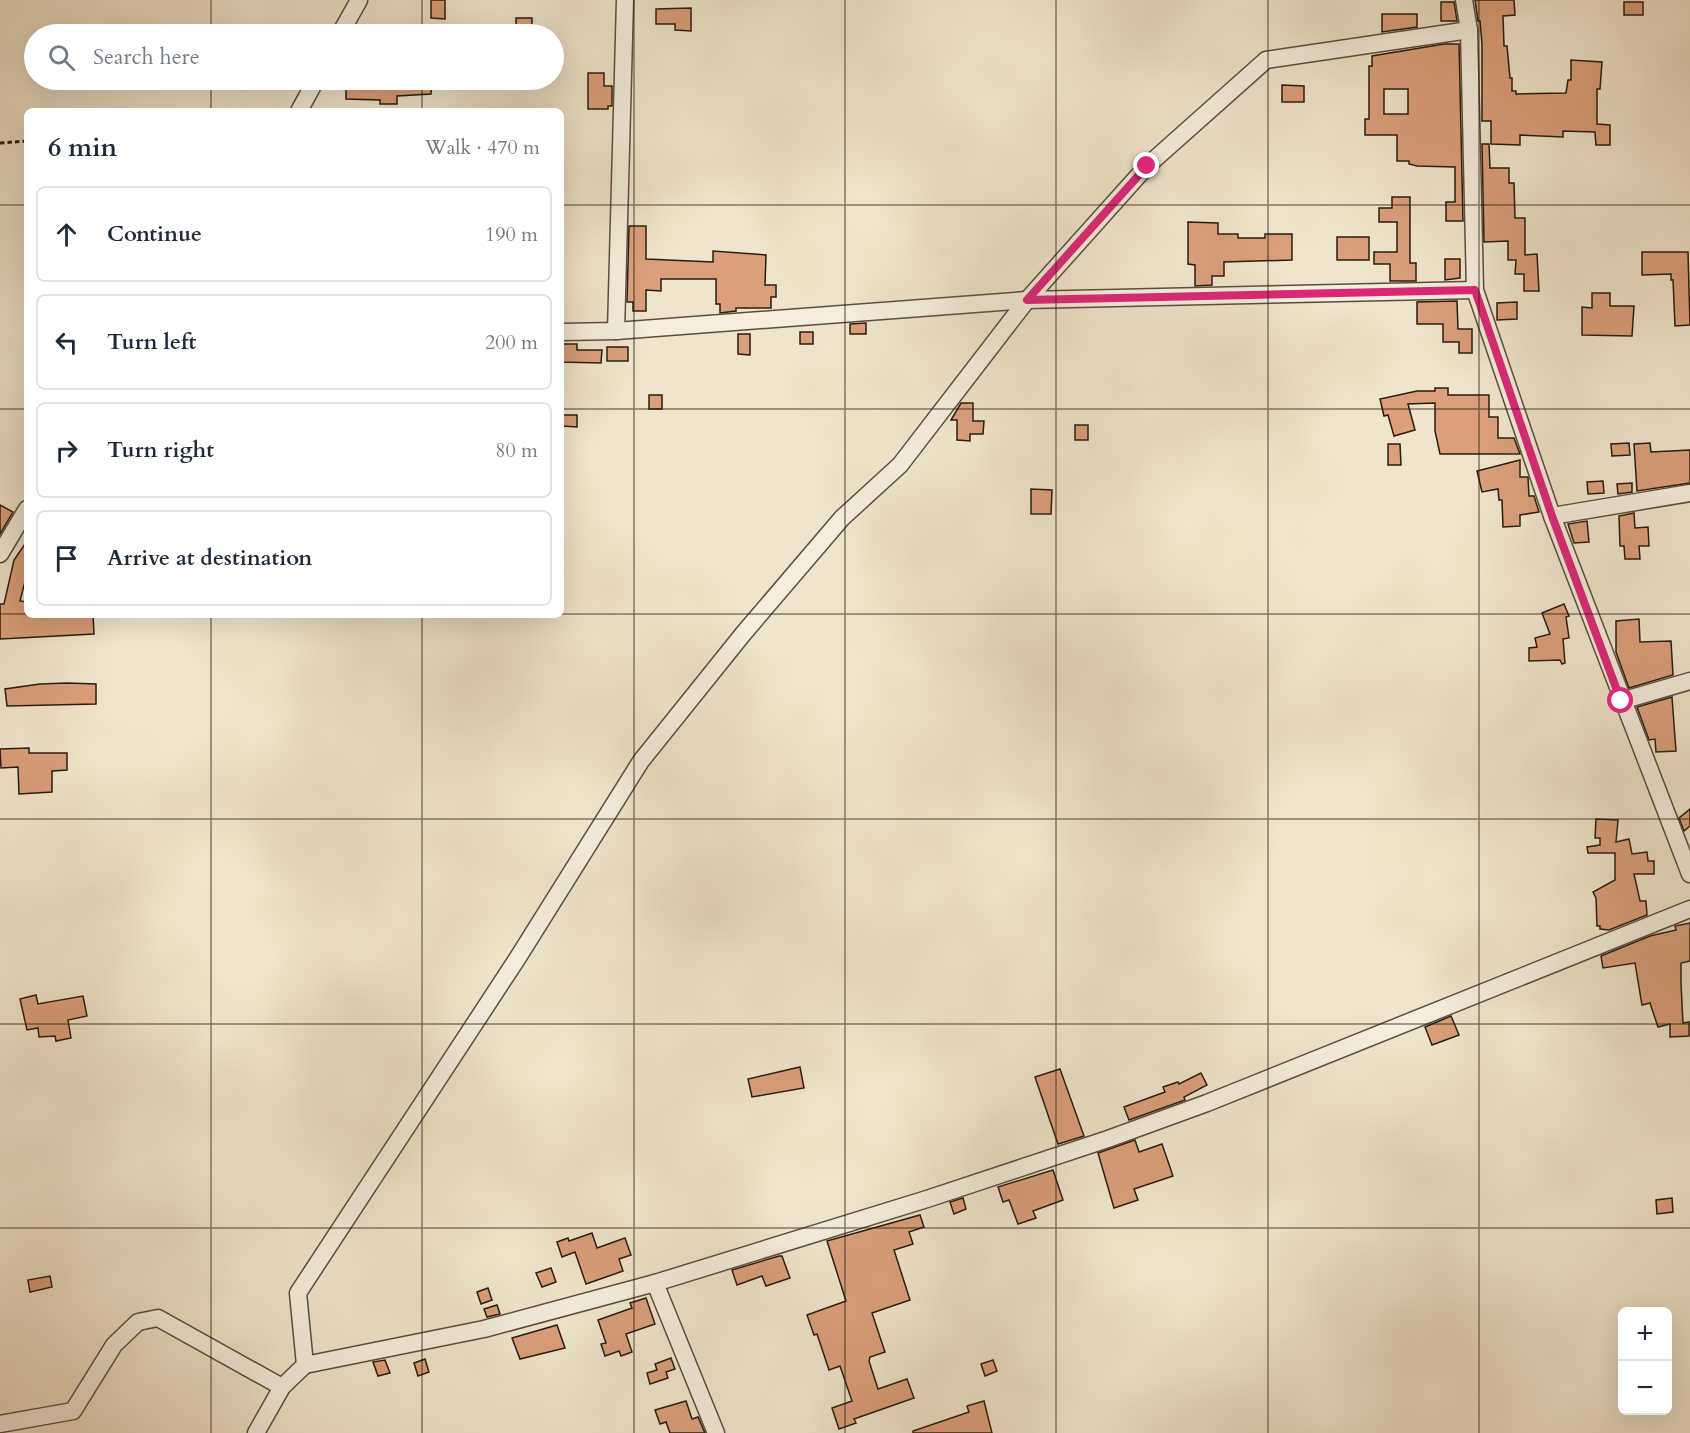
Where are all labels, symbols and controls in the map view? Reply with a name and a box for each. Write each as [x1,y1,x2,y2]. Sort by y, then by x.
search box [24,24,564,90]
icon: search [45,41,78,74]
text: Search here [93,42,200,72]
text: 6 min [48,130,117,165]
text: Walk · 470 m [425,134,540,161]
route end [1133,152,1159,178]
icon: ahead [50,218,83,251]
text: Continue [107,219,202,249]
text: 190 m [485,221,538,248]
icon: left [50,326,83,359]
text: Turn left [107,327,196,357]
text: 200 m [485,329,538,356]
icon: right [50,434,83,467]
text: Turn right [107,435,214,465]
text: 80 m [495,437,538,464]
icon: arrive [50,542,83,575]
text: Arrive at destination [107,543,312,573]
route start [1607,687,1633,713]
map controls [1618,1307,1672,1415]
button: + [1618,1307,1672,1361]
button: − [1618,1361,1672,1415]

